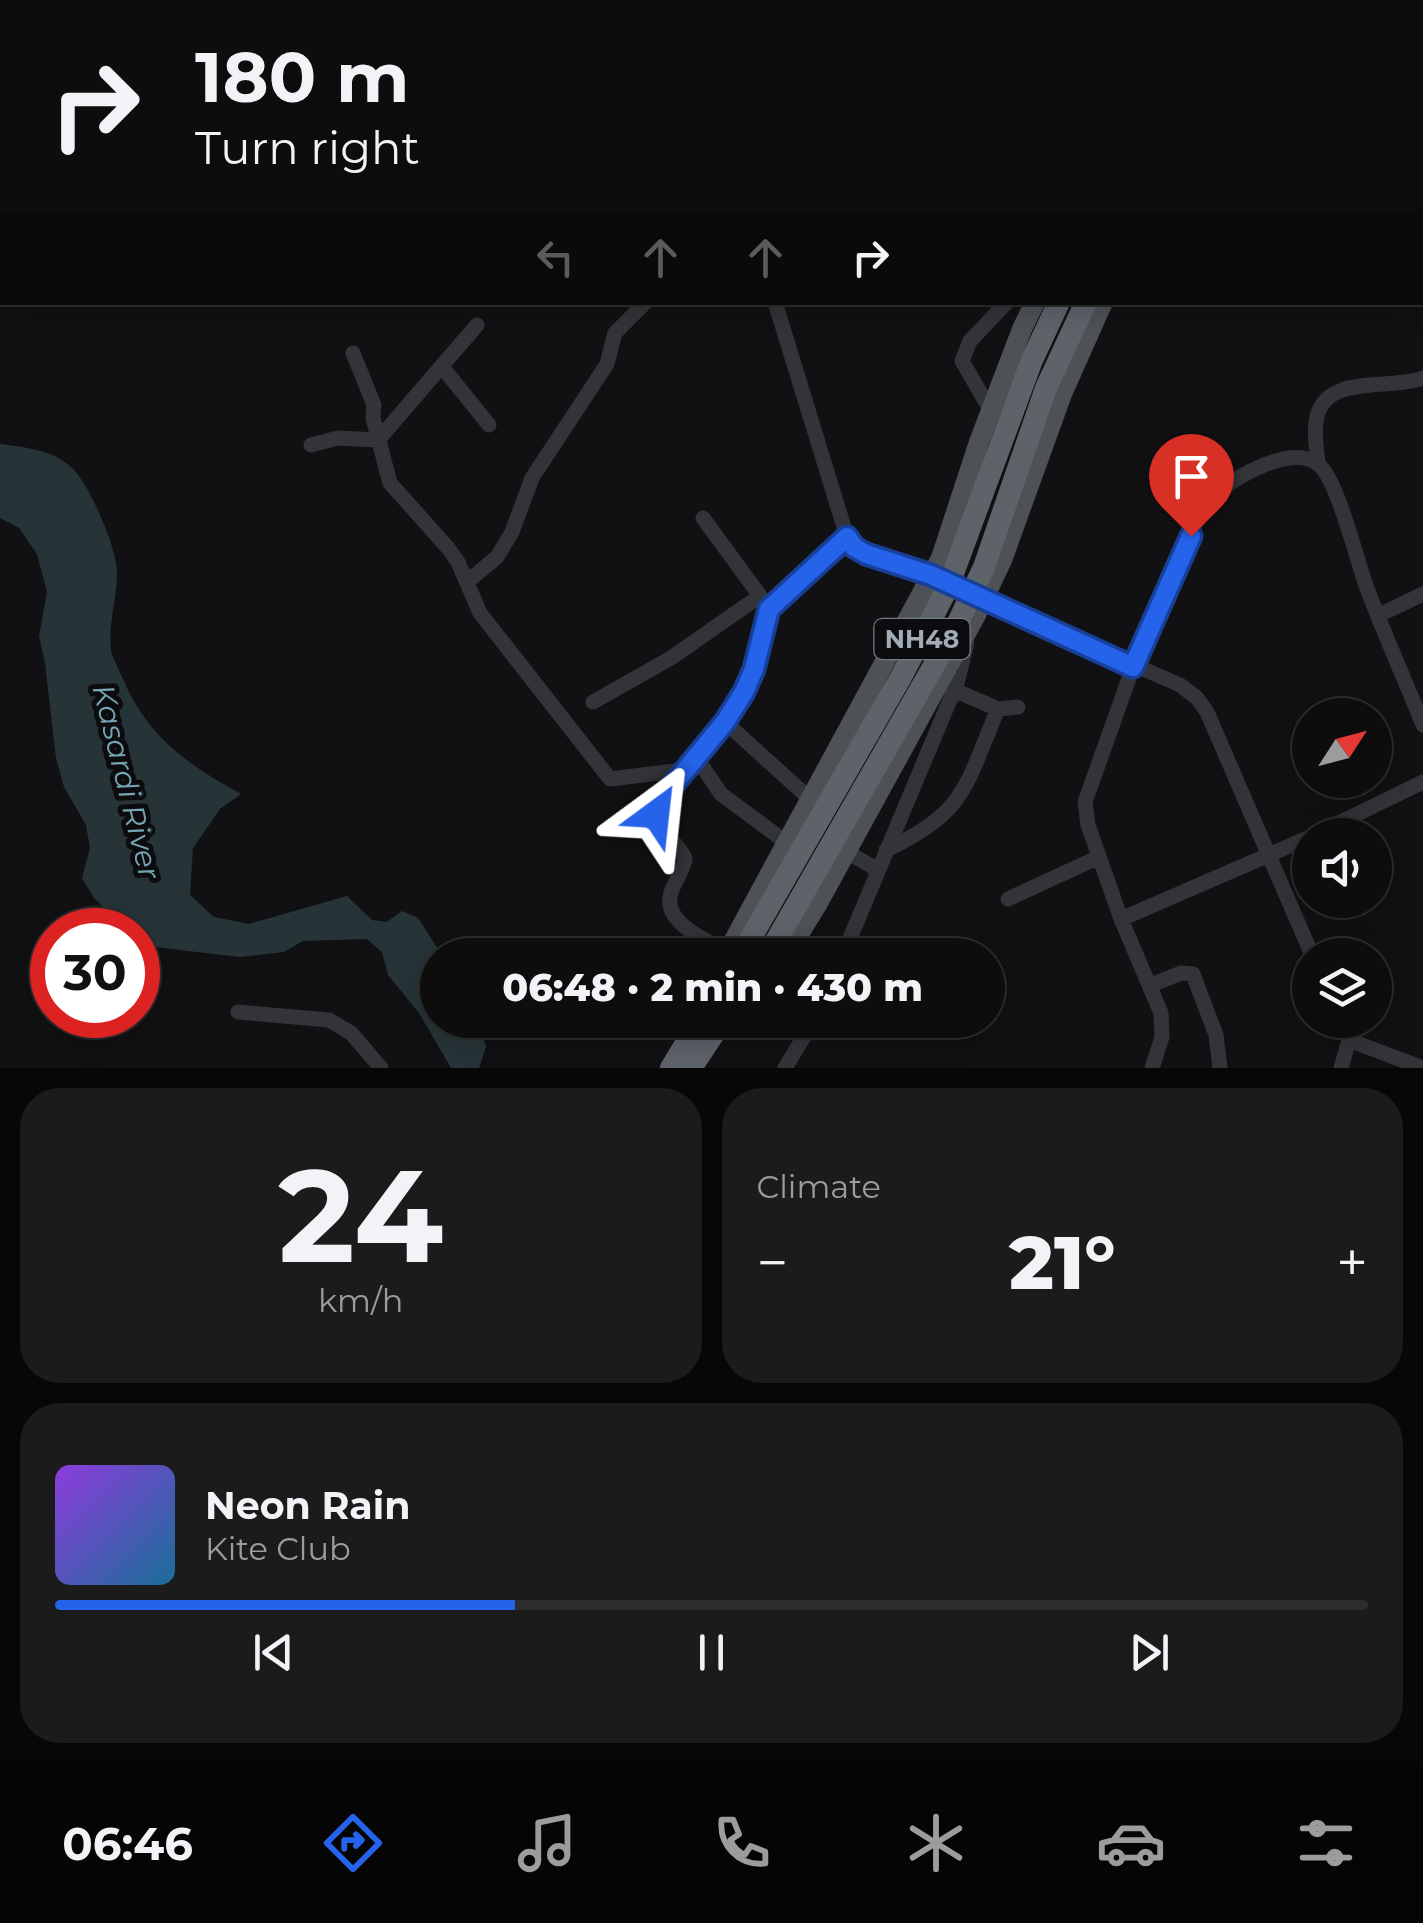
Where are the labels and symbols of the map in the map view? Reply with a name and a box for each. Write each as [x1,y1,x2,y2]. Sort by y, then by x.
pin [1149,434,1234,537]
road number: NH48 [874,619,970,659]
water label: Kasardi River [84,681,169,884]
north arrow [1292,698,1392,798]
position arrow [604,762,708,866]
speed limit sign: 30 [30,908,160,1038]

